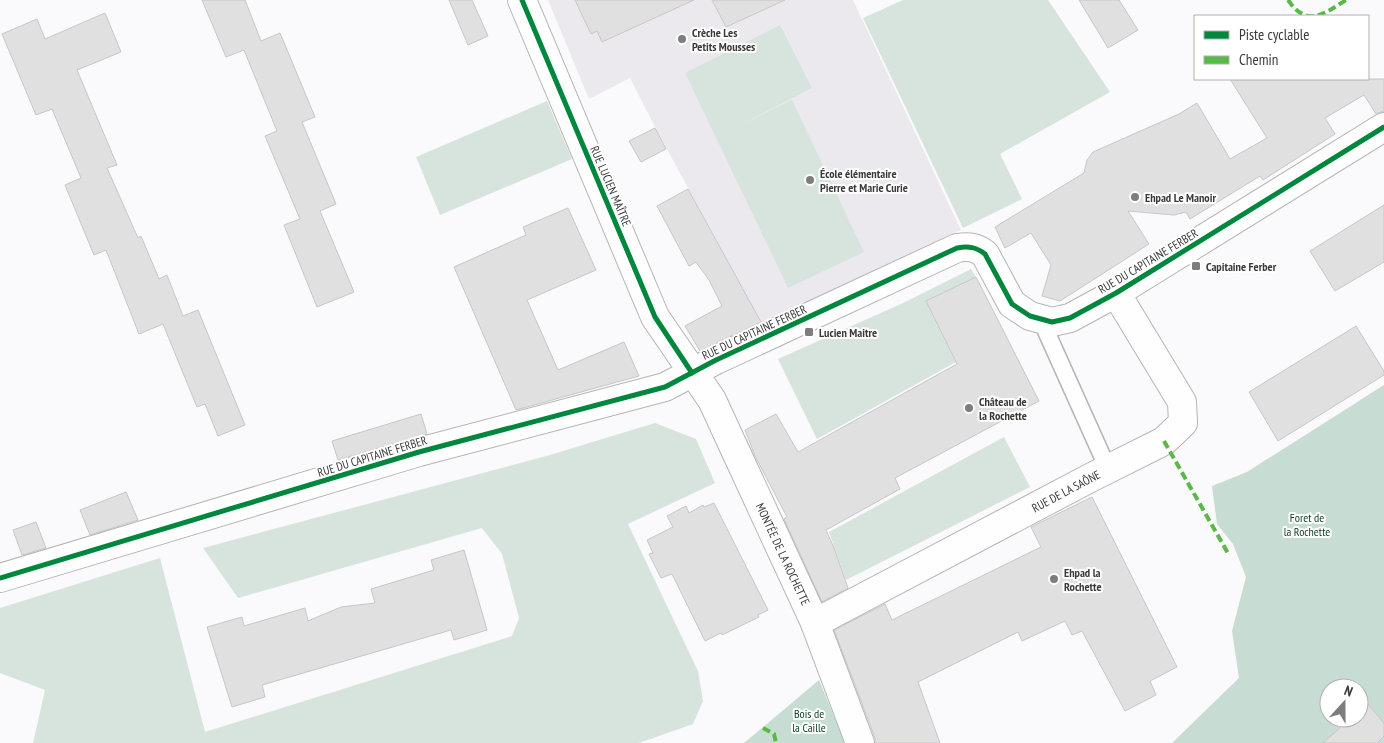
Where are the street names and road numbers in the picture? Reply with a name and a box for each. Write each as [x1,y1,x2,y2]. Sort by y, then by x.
street label: RUE LUCIEN MAÎTRE [587,144,635,228]
street label: RUE DU CAPITAINE FERBER [1095,225,1201,297]
street label: RUE DU CAPITAINE FERBER [699,301,809,363]
street label: RUE DU CAPITAINE FERBER [315,432,429,480]
street label: RUE DE LA SAÔNE [1029,467,1103,515]
street label: MONTÉE DE LA ROCHETTE [753,501,813,607]

